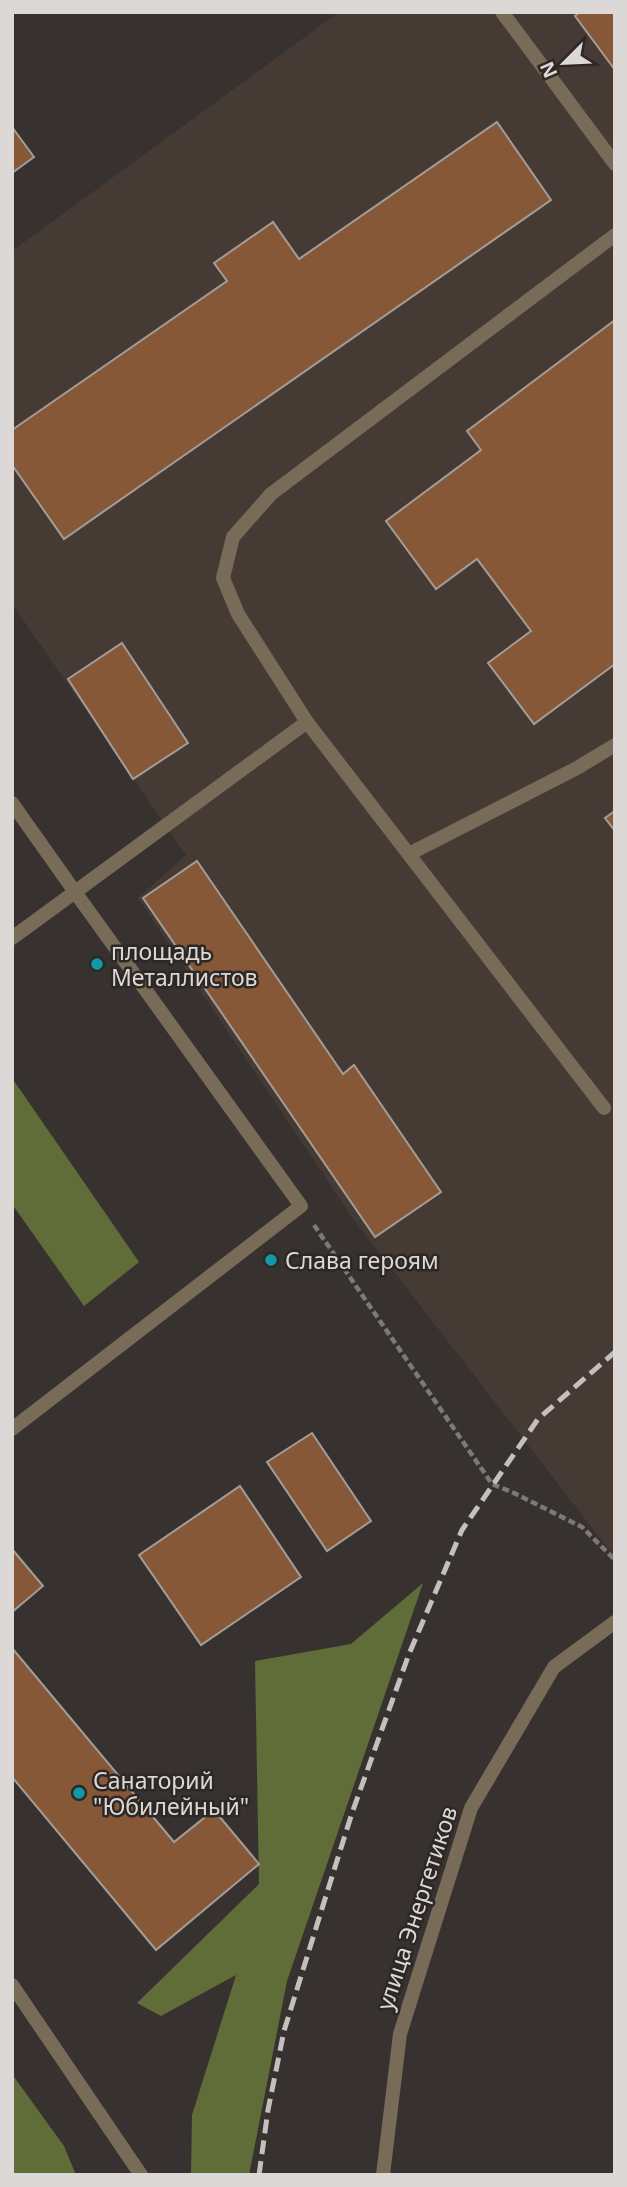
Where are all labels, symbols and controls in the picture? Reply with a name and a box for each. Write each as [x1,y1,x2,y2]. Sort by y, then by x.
north arrow [529,28,599,98]
text: N [533,58,563,82]
place label: площадь Металлистов [111,935,258,993]
marker: площадь Металлистов [89,956,105,972]
place label: Слава героям [285,1244,439,1276]
marker: Слава героям [263,1252,279,1268]
place label: Санаторий "Юбилейный" [93,1764,249,1822]
marker: Санаторий "Юбилейный" [71,1785,87,1801]
street label: улица Энергетиков [368,1802,464,2014]

